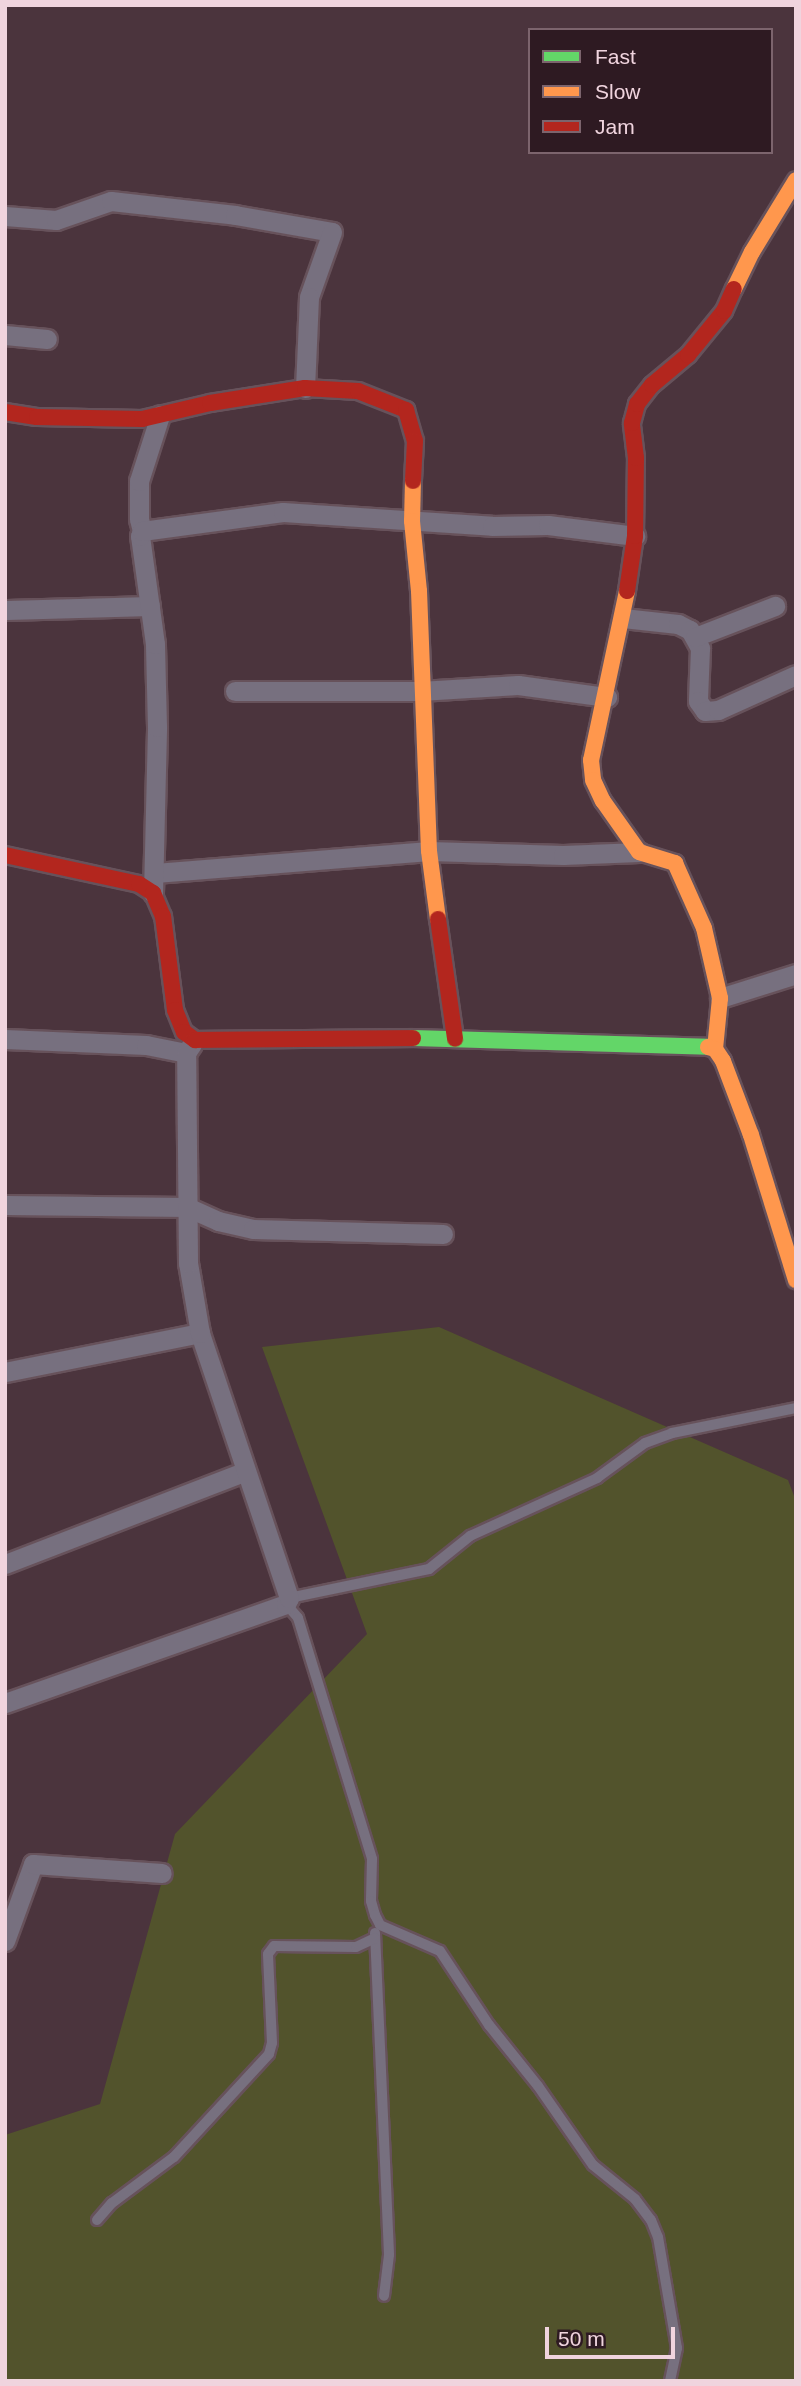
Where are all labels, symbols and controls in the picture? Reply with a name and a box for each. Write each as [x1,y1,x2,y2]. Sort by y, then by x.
legend [528,28,773,154]
text: Fast [595,45,636,68]
text: Slow [595,80,641,103]
text: Jam [595,115,635,138]
scale bar [549,2312,678,2356]
text: 50 m [558,2327,605,2350]

